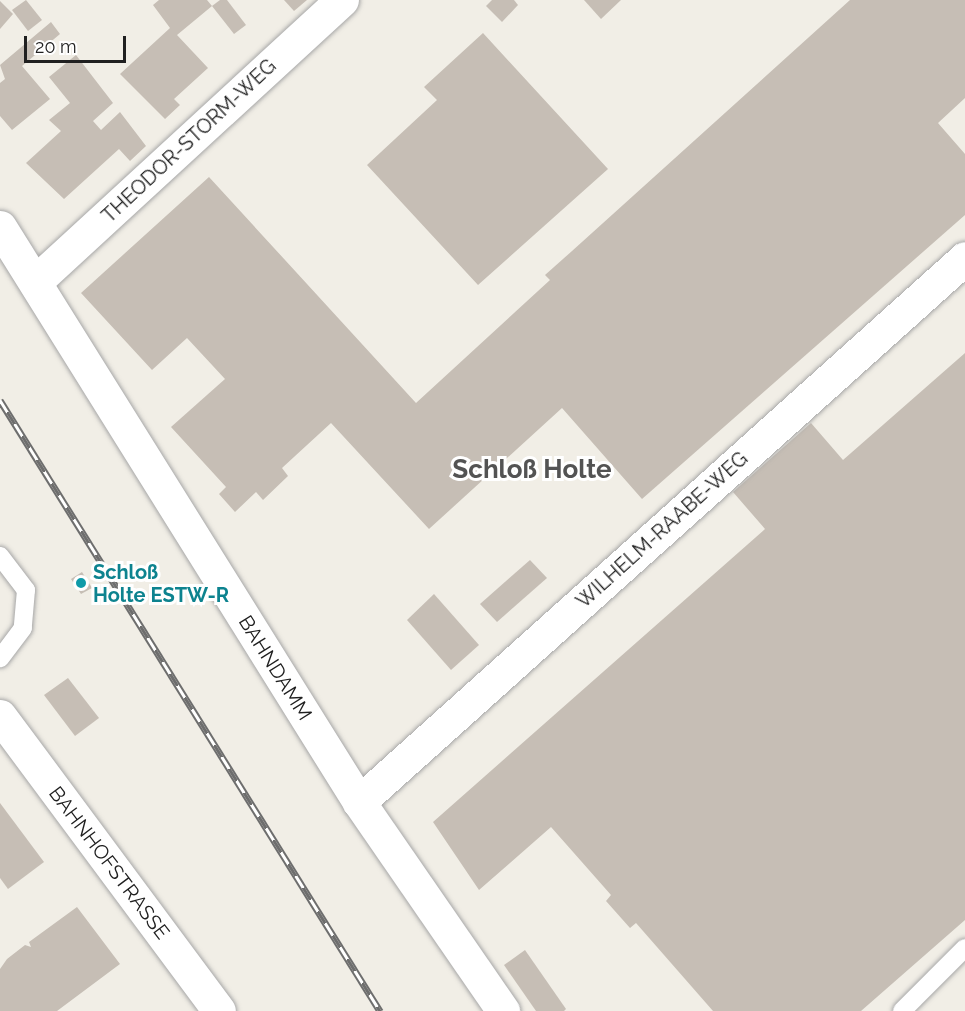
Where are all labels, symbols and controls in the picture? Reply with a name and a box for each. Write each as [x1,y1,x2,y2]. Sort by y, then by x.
scale bar [27,24,129,62]
text: 20 m [35,36,77,57]
street label: THEODOR-STORM-WEG [97,54,281,228]
street label: WILHELM-RAABE-WEG [571,447,753,613]
district label: Schloß Holte [452,454,612,486]
place label: Schloß Holte ESTW-R [93,560,229,607]
marker: Schloß Holte ESTW-R [74,576,88,590]
street label: BAHNDAMM [233,611,317,725]
street label: BAHNHOFSTRASSE [44,782,174,944]

